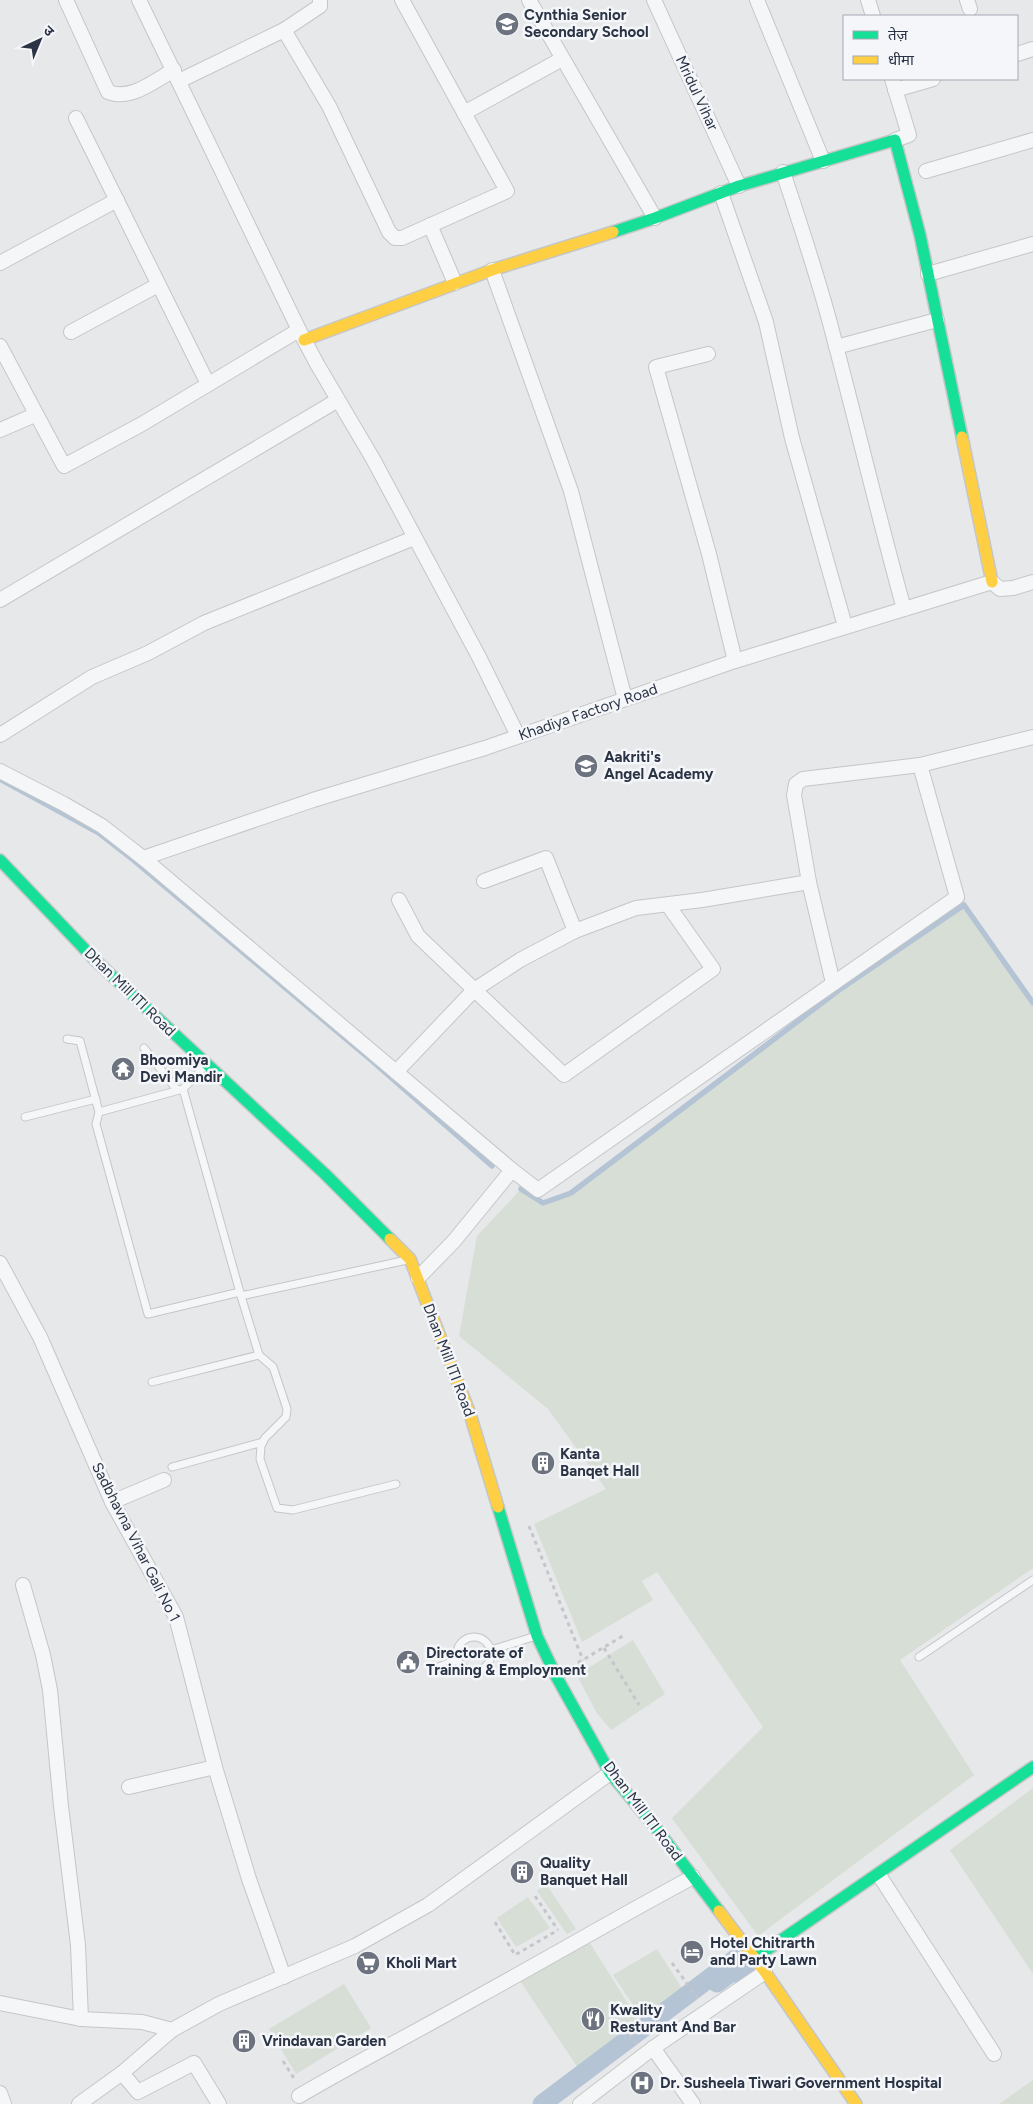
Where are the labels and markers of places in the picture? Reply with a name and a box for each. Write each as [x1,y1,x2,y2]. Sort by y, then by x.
place label: Cynthia Senior Secondary School [524,6,649,41]
school or university icon: Cynthia Senior Secondary School [494,11,520,37]
place label: Aakriti's Angel Academy [604,748,714,783]
school or university icon: Aakriti's Angel Academy [573,753,599,779]
place label: Bhoomiya Devi Mandir [140,1051,223,1086]
temple icon: Bhoomiya Devi Mandir [110,1056,136,1082]
place label: Kanta Banqet Hall [560,1445,639,1480]
building icon: Kanta Banqet Hall [530,1450,556,1476]
place label: Directorate of Training & Employment [426,1644,586,1679]
public building icon: Directorate of Training & Employment [395,1649,421,1675]
place label: Quality Banquet Hall [540,1854,628,1889]
building icon: Quality Banquet Hall [509,1859,535,1885]
place label: Hotel Chitrarth and Party Lawn [710,1934,817,1969]
hotel icon: Hotel Chitrarth and Party Lawn [679,1939,705,1965]
supermarket icon: Kholi Mart [355,1950,381,1976]
place label: Kholi Mart [386,1954,457,1972]
place label: Kwality Resturant And Bar [610,2001,736,2036]
restaurant icon: Kwality Resturant And Bar [580,2006,606,2032]
building icon: Vrindavan Garden [231,2028,257,2054]
place label: Vrindavan Garden [262,2032,386,2050]
hospital icon: Dr. Susheela Tiwari Government Hospital [629,2070,655,2096]
place label: Dr. Susheela Tiwari Government Hospital [660,2074,942,2092]

